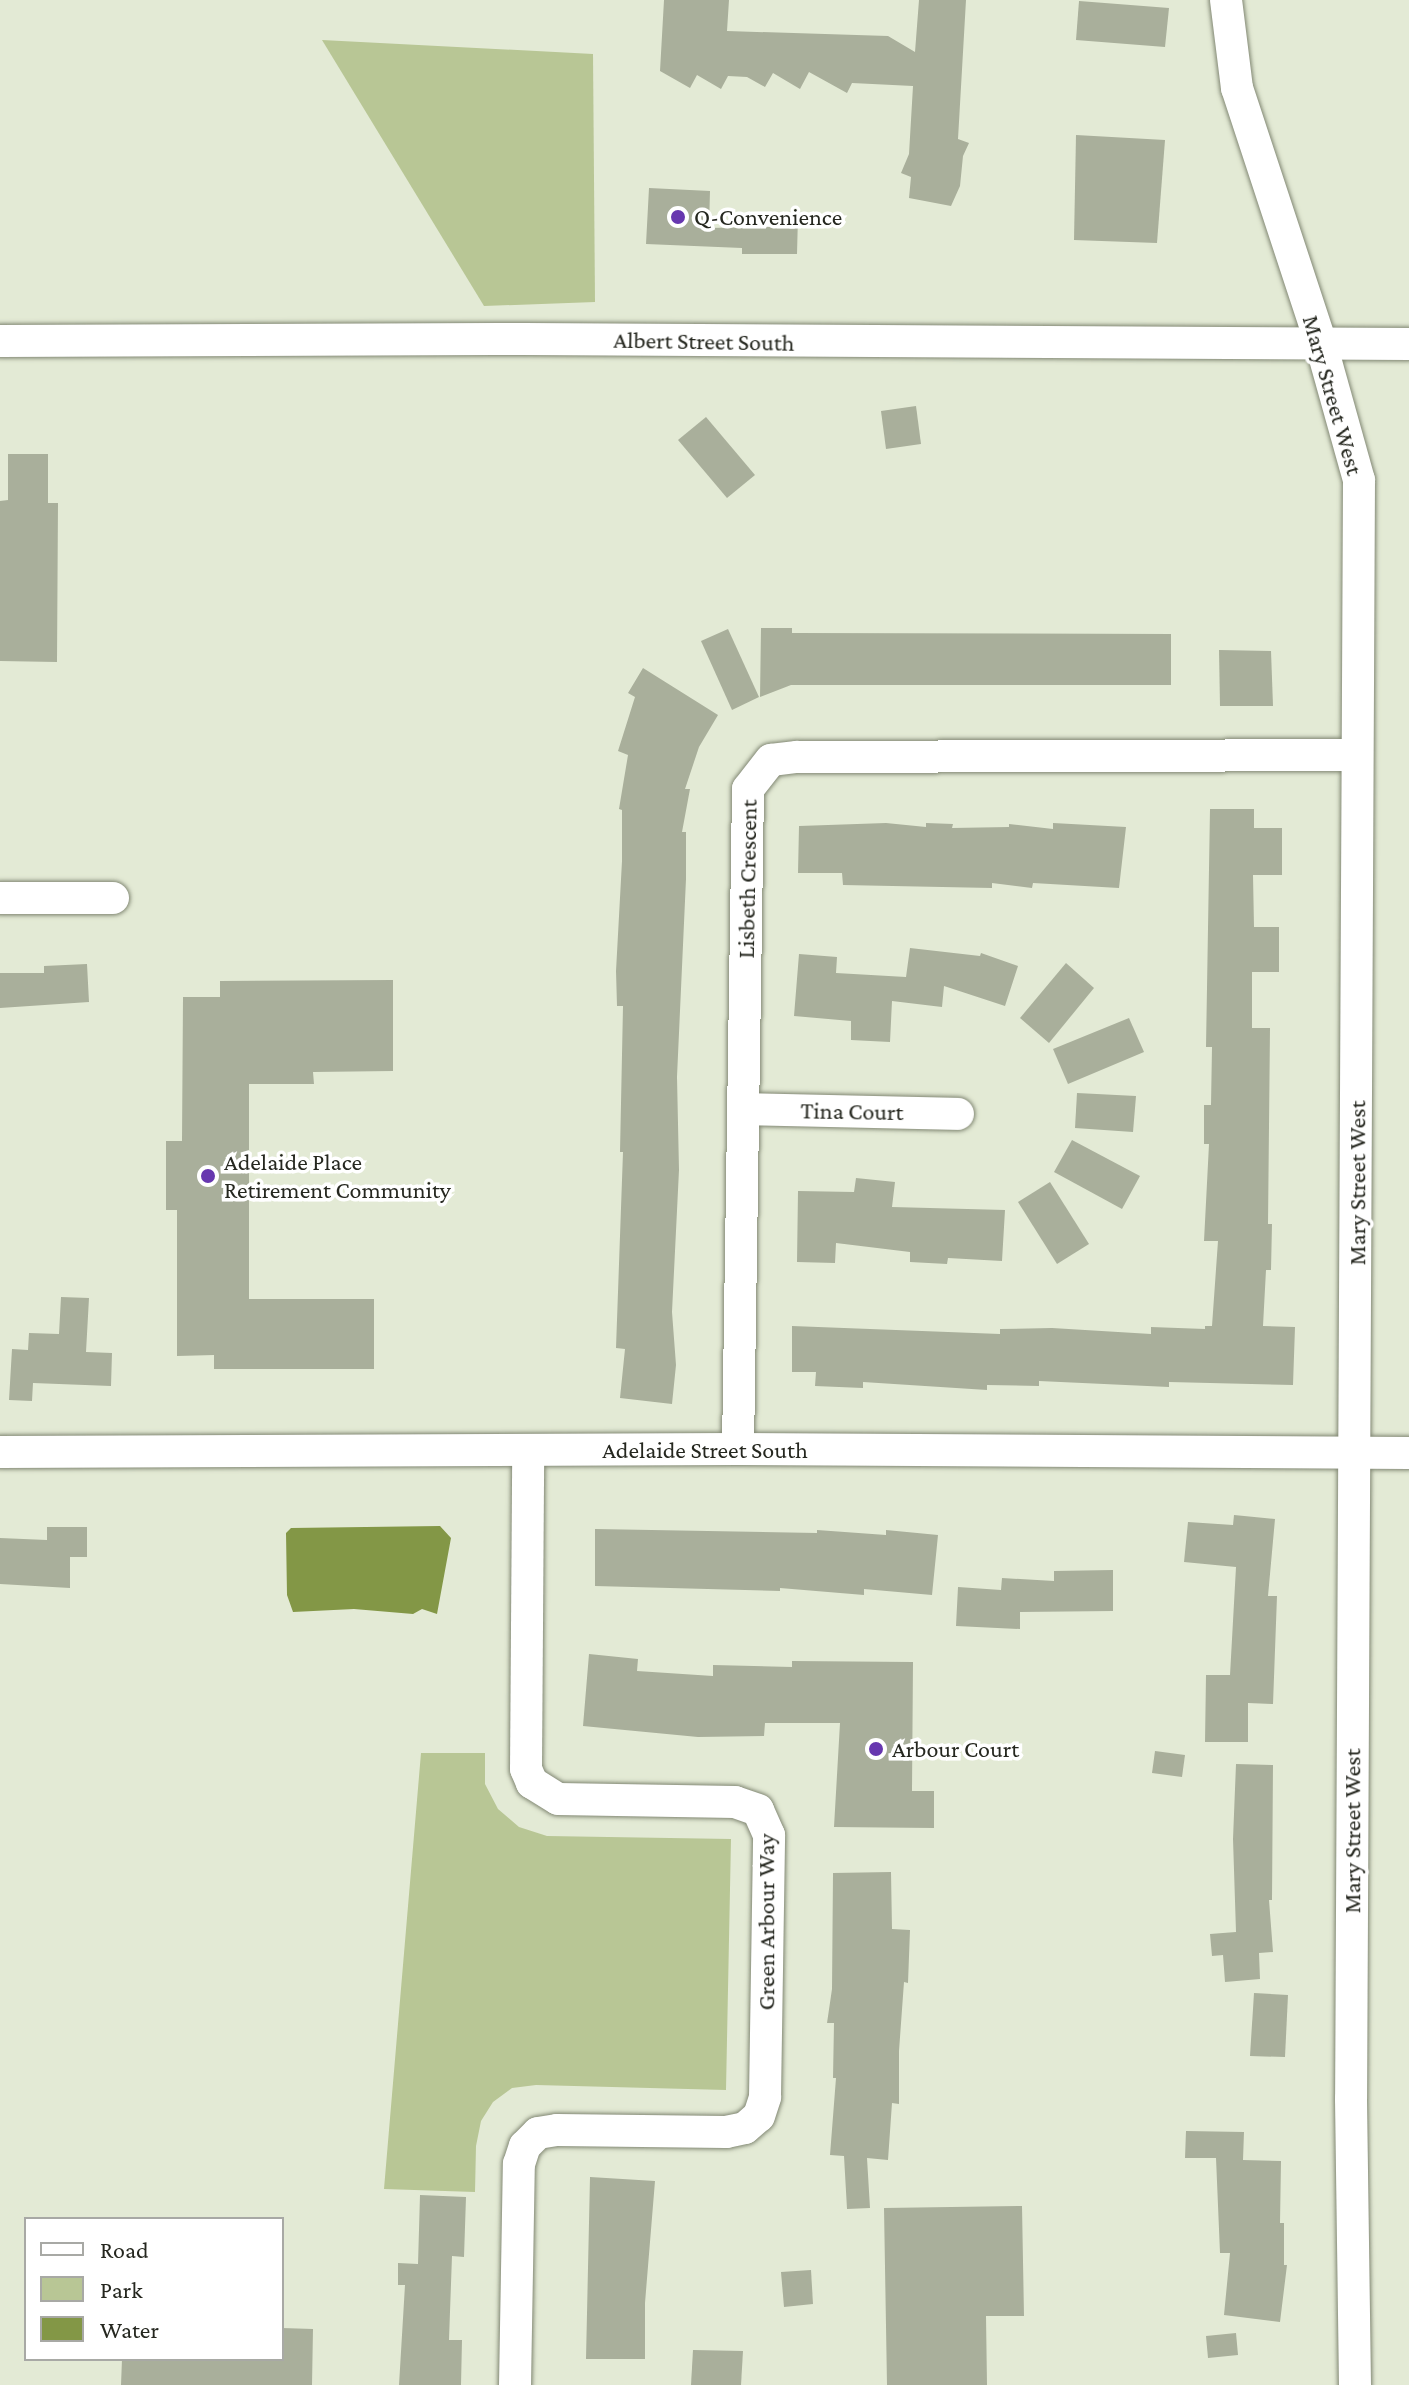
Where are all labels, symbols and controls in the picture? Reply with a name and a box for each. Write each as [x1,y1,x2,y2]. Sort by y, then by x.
place label: Q-Convenience [694,203,842,231]
marker: Q-Convenience [669,208,687,226]
street label: Mary Street West [1296,312,1370,478]
street label: Albert Street South [613,325,795,357]
street label: Lisbeth Crescent [731,799,763,959]
street label: Tina Court [800,1096,904,1126]
street label: Mary Street West [1343,1101,1371,1265]
place label: Adelaide Place Retirement Community [224,1148,451,1204]
marker: Adelaide Place Retirement Community [199,1167,217,1185]
street label: Adelaide Street South [602,1436,808,1464]
place label: Arbour Court [892,1735,1019,1763]
marker: Arbour Court [867,1740,885,1758]
street label: Mary Street West [1338,1749,1366,1913]
street label: Green Arbour Way [752,1834,780,2010]
legend [24,2217,284,2361]
text: Road [100,2236,149,2263]
text: Park [100,2276,143,2303]
text: Water [100,2316,159,2343]

